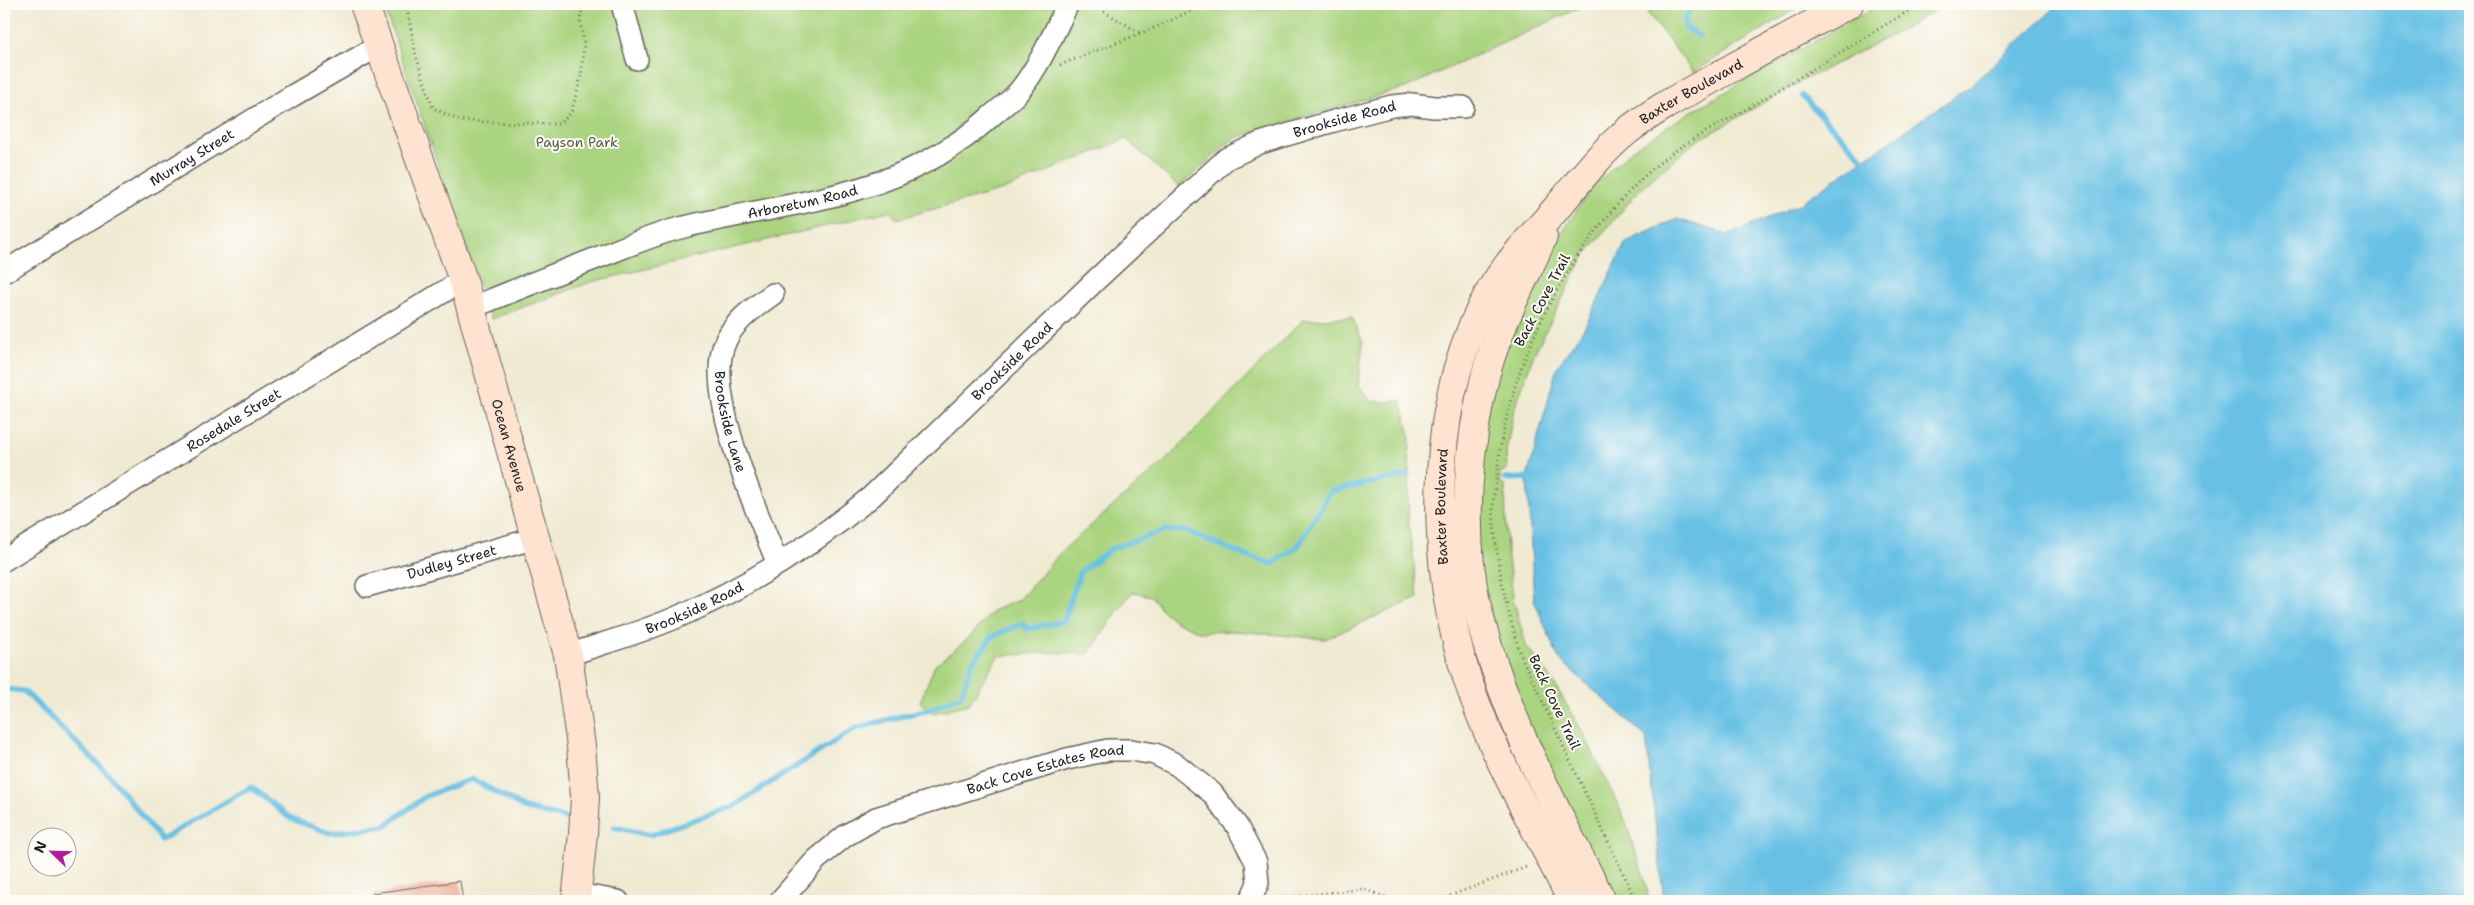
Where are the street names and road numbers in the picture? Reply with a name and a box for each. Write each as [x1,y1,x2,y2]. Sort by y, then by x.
street label: Baxter Boulevard [1636,55,1746,128]
street label: Brookside Road [1291,96,1398,142]
street label: Murray Street [146,125,237,190]
street label: Arboretum Road [746,181,860,222]
street label: Back Cove Trail [1510,250,1574,350]
street label: Brookside Road [967,318,1056,404]
street label: Brookside Lane [711,371,750,475]
street label: Rosedale Street [183,384,284,456]
street label: Ocean Avenue [488,397,531,494]
street label: Baxter Boulevard [1431,447,1452,565]
street label: Dudley Street [405,541,498,583]
street label: Brookside Road [643,577,747,638]
street label: Back Cove Trail [1525,652,1585,753]
street label: Back Cove Estates Road [965,741,1125,798]

